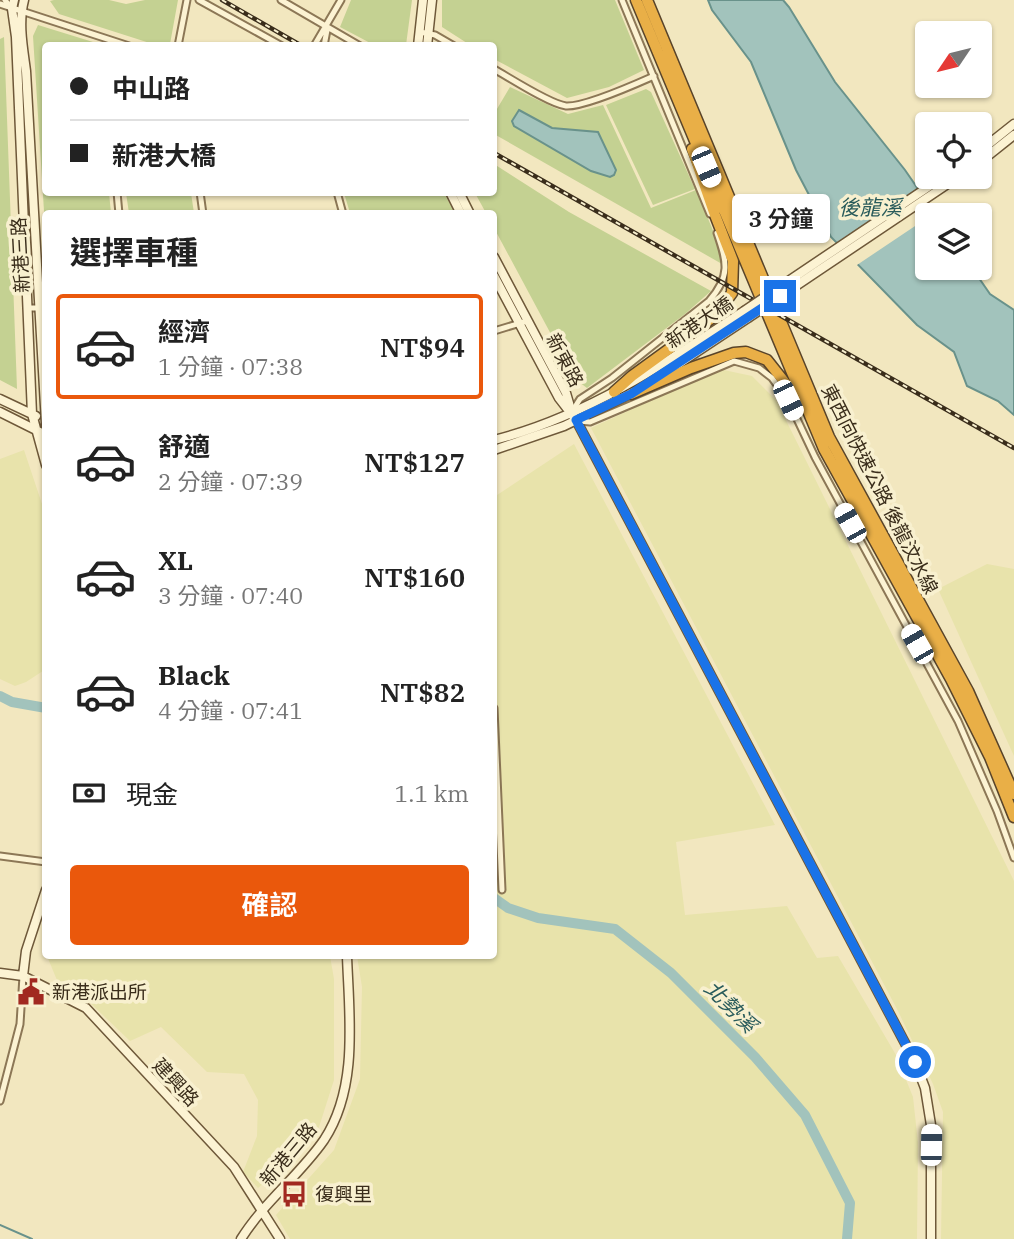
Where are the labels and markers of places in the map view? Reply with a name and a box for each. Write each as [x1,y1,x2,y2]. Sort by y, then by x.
public building icon: 新港派出所 [16,977,46,1007]
place label: 新港派出所 [52,980,147,1004]
bus stop icon: 復興里 [279,1179,309,1209]
place label: 復興里 [315,1182,372,1206]

